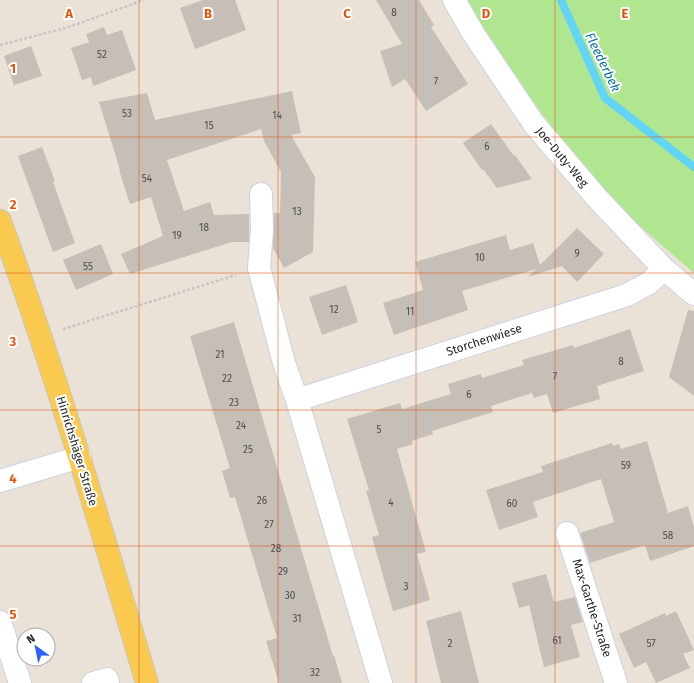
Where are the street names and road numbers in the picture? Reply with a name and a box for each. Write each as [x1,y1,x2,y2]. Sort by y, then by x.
street label: Joe-Duty-Weg [533,124,592,191]
street label: Storchenwiese [444,321,524,359]
street label: Hinrichshäger Straße [54,394,100,508]
street label: Max-Garthe-Straße [570,557,614,659]

